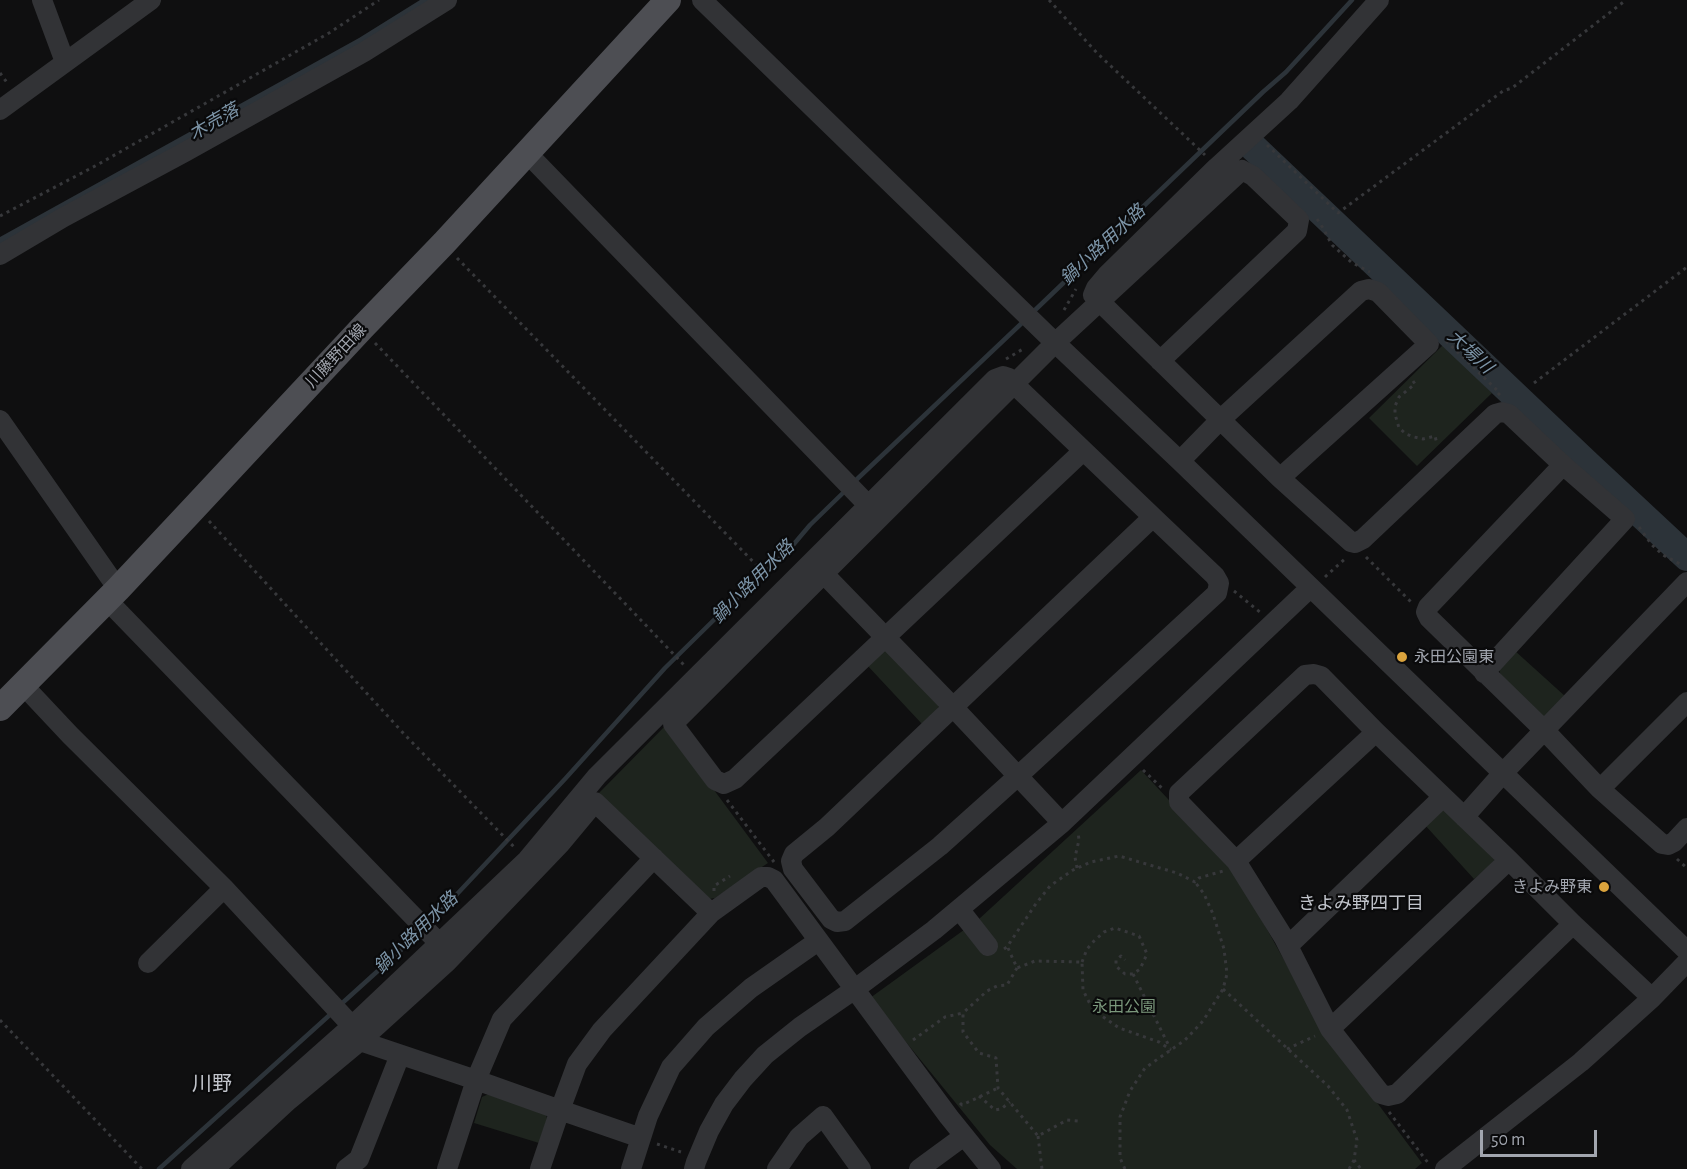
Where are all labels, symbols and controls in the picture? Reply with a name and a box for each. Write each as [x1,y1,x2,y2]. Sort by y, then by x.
water label: 木売落 [185,99,243,145]
water label: 鍋小路用水路 [1056,200,1150,290]
street label: 川藤野田線 [302,320,370,392]
water label: 大場川 [1443,326,1497,378]
water label: 鍋小路用水路 [707,536,799,628]
place label: 永田公園東 [1414,647,1494,667]
marker: 永田公園東 [1395,650,1409,664]
place label: きよみ野東 [1512,877,1592,897]
marker: きよみ野東 [1597,880,1611,894]
water label: 鍋小路用水路 [370,888,462,978]
district label: きよみ野四丁目 [1298,893,1424,915]
park label: 永田公園 [1092,997,1156,1017]
district label: 川野 [192,1072,232,1096]
scale bar [1483,1118,1600,1156]
text: 50 m [1491,1131,1525,1149]

